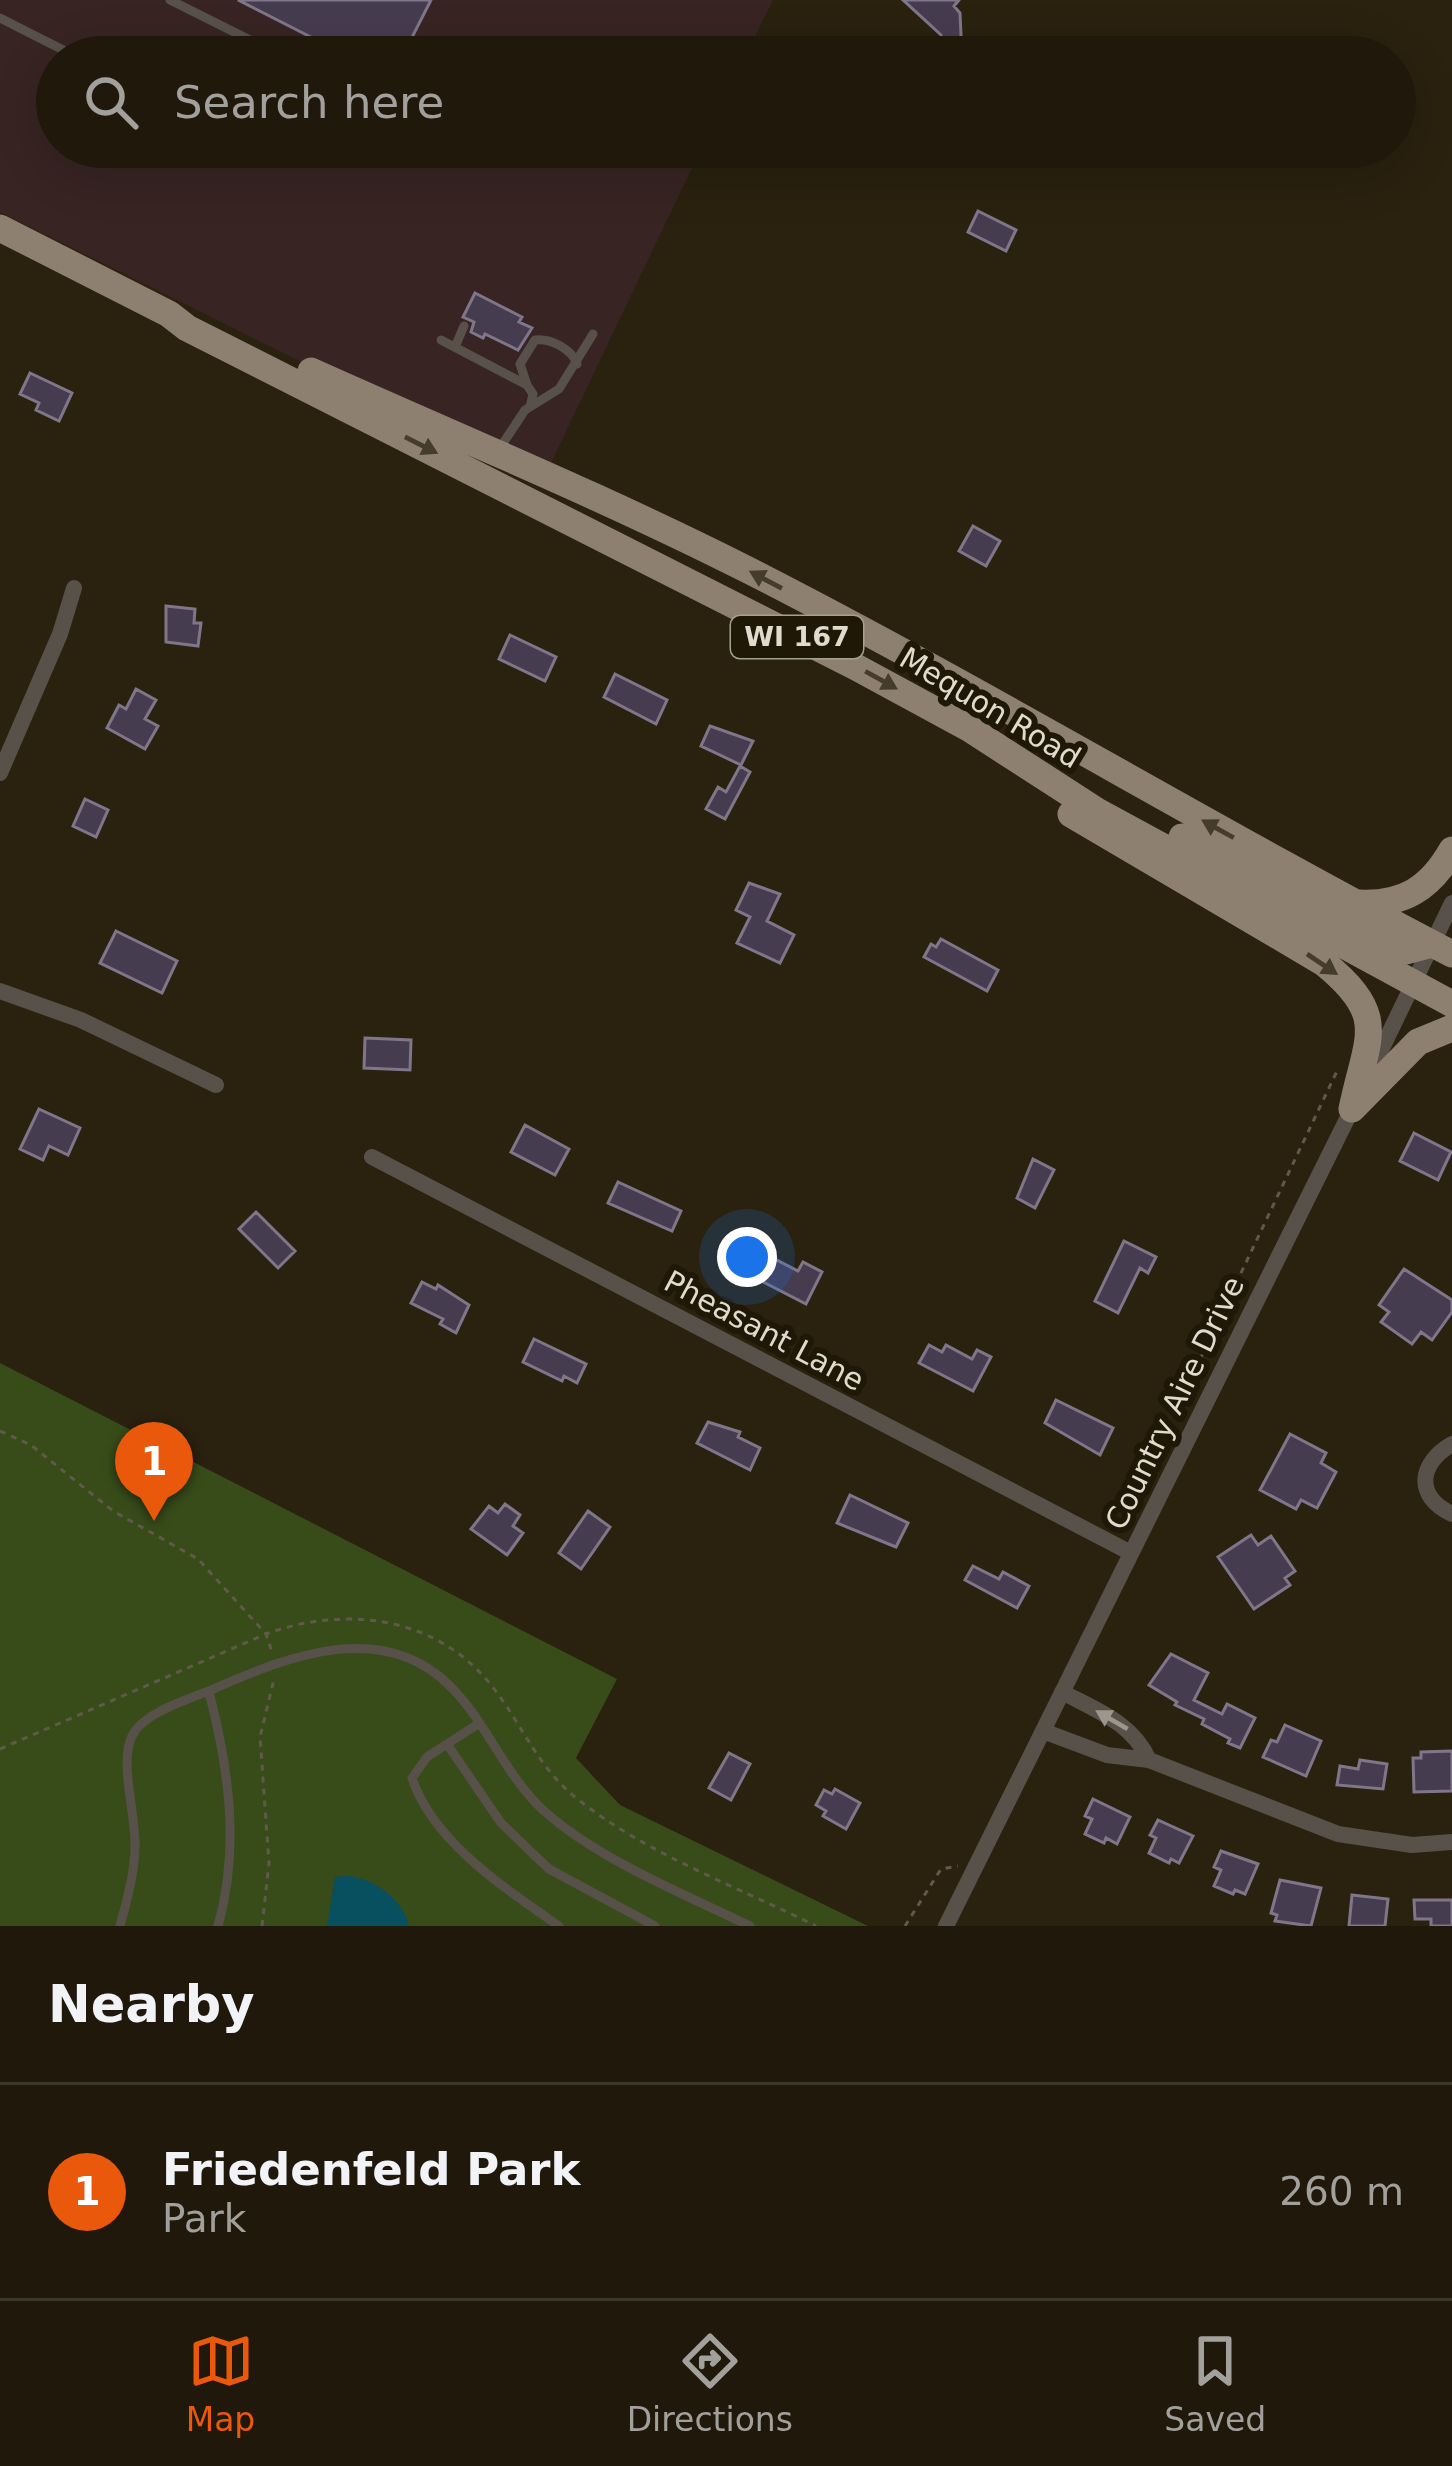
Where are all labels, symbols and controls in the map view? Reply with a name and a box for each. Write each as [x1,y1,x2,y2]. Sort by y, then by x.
search box [36,36,1416,168]
icon: search [78,69,144,135]
text: Search here [174,76,444,129]
one-way arrow [404,435,438,455]
one-way arrow [749,570,784,591]
road number: WI 167 [731,616,863,658]
street label: Mequon Road [894,640,1087,775]
one-way arrow [863,669,898,690]
one-way arrow [1201,819,1236,840]
one-way arrow [1306,952,1338,975]
your location [717,1227,777,1287]
street label: Pheasant Lane [659,1263,870,1398]
street label: Country Aire Drive [1098,1271,1251,1535]
pin: 1 [115,1422,193,1521]
one-way arrow [1095,1710,1129,1731]
text: Nearby [48,1975,255,2034]
text: Friedenfeld Park [162,2143,580,2196]
text: 1 [73,2169,101,2214]
text: 260 m [1279,2169,1404,2214]
text: Park [162,2196,246,2241]
tab: Map [186,2328,255,2439]
tab: Directions [627,2328,793,2439]
tab: Saved [1164,2328,1266,2439]

